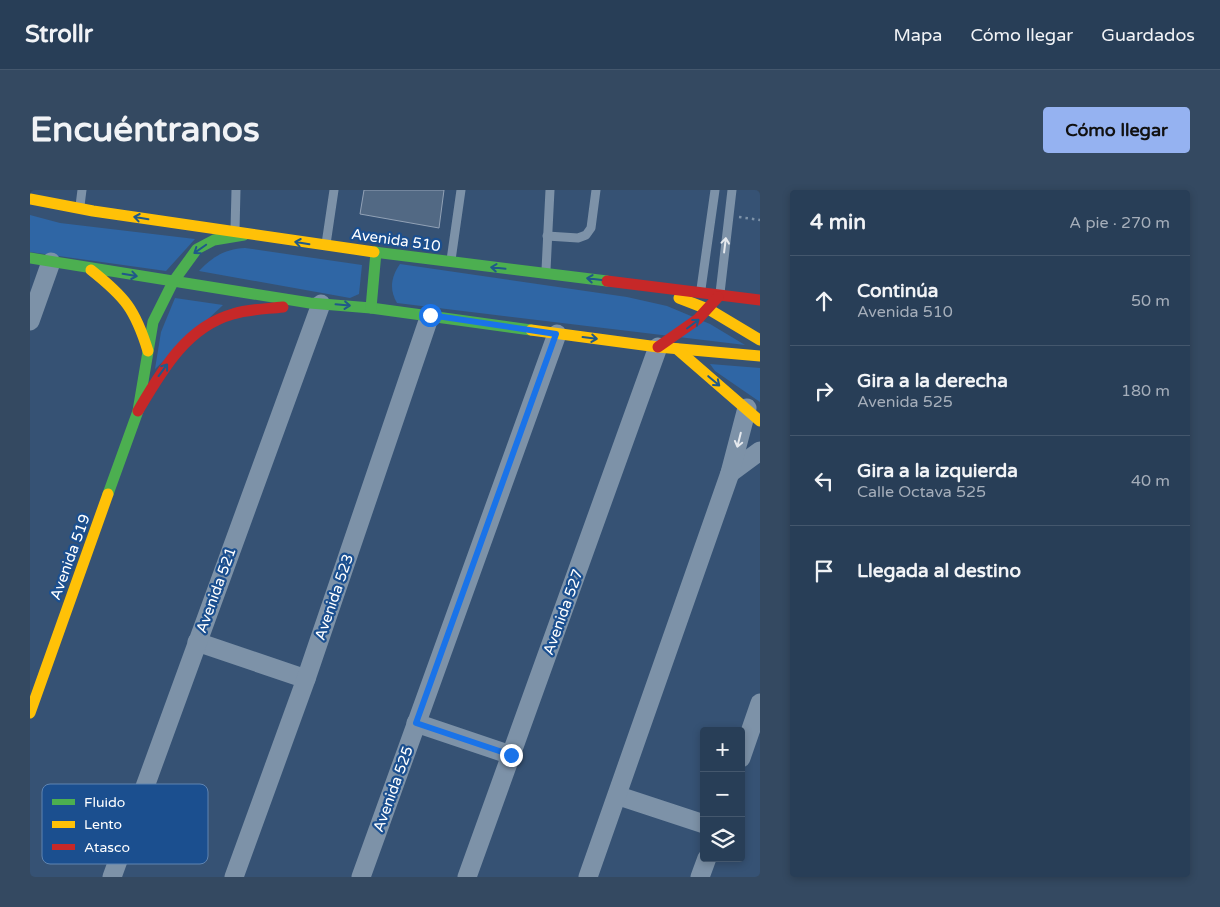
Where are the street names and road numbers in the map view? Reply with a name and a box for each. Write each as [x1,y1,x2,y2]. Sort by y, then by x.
street label: Avenida 510 [350,225,442,255]
street label: Avenida 519 [46,512,94,602]
street label: Avenida 521 [192,545,240,635]
street label: Avenida 523 [311,552,357,642]
street label: Avenida 527 [539,567,587,657]
street label: Avenida 525 [369,744,417,834]

